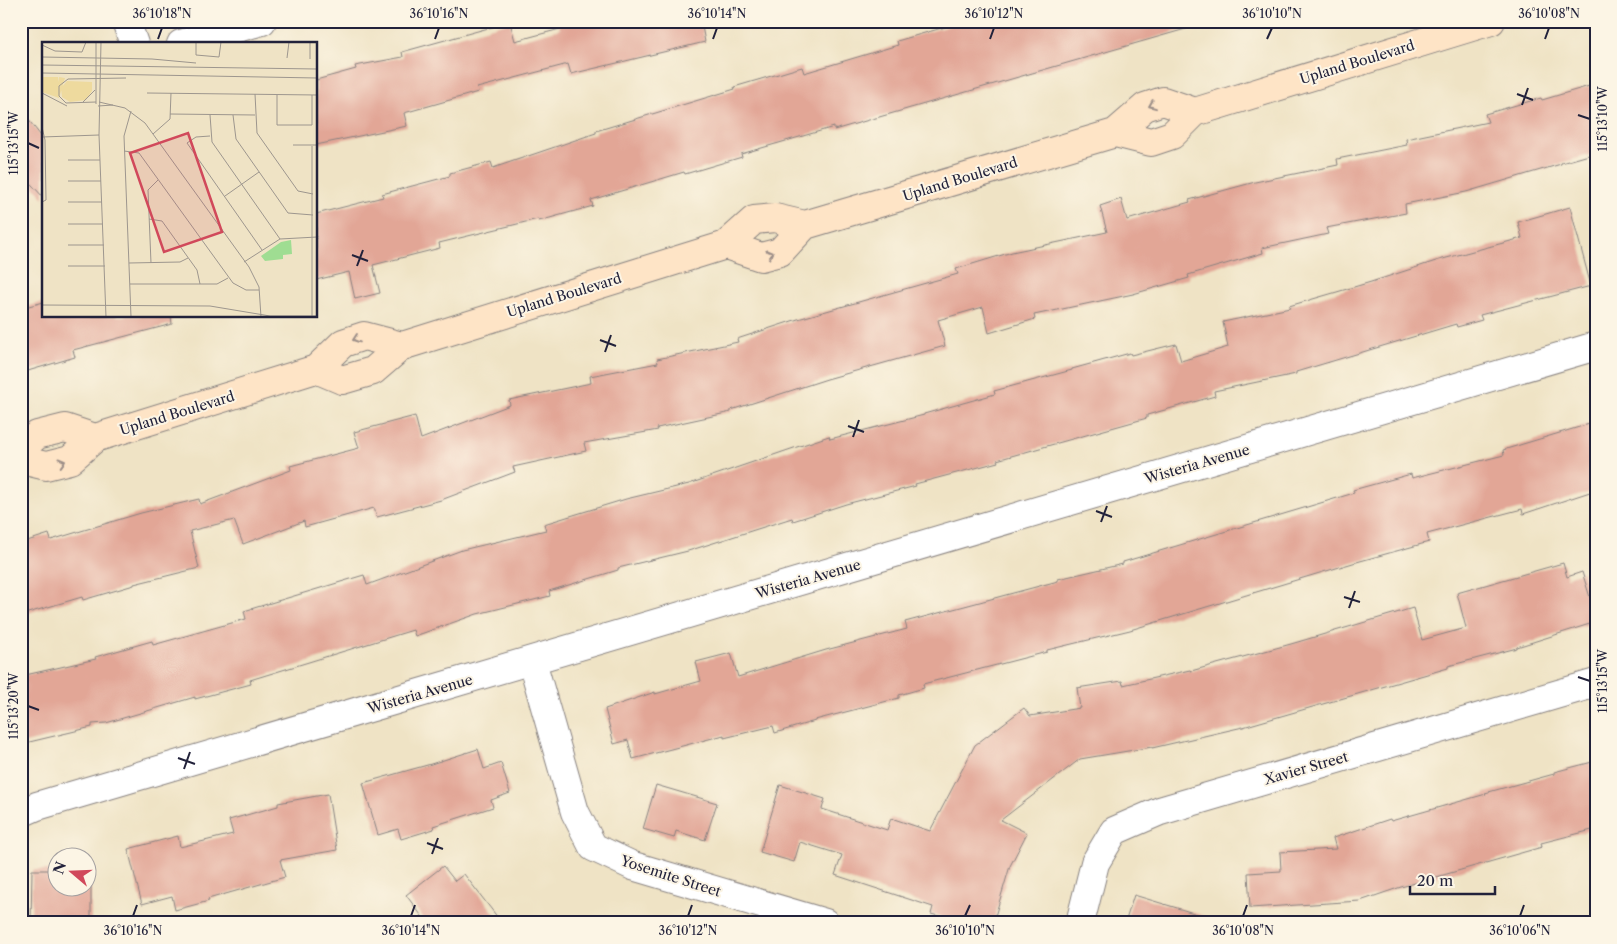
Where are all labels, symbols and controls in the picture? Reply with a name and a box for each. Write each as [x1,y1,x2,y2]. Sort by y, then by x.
text: 36°10'18"N [132,6,192,21]
text: 36°10'16"N [410,6,469,21]
text: 36°10'14"N [688,6,747,21]
text: 36°10'12"N [965,6,1024,21]
text: 36°10'10"N [1242,6,1302,21]
text: 36°10'08"N [1518,6,1580,21]
street label: Upland Boulevard [1297,36,1417,88]
inset map [42,42,318,318]
text: 115°13'10"W [1595,86,1610,152]
one-way arrow [1148,99,1156,109]
text: 115°13'15"W [6,110,21,175]
street label: Upland Boulevard [900,153,1020,205]
one-way arrow [765,250,774,260]
street label: Upland Boulevard [504,269,624,321]
one-way arrow [352,333,360,343]
street label: Upland Boulevard [117,387,237,439]
street label: Wisteria Avenue [1141,440,1252,488]
one-way arrow [57,457,66,468]
street label: Wisteria Avenue [752,555,863,603]
text: 115°13'15"W [1595,648,1610,713]
street label: Wisteria Avenue [364,670,475,718]
text: 115°13'20"W [6,672,21,739]
street label: Xavier Street [1261,747,1350,789]
north arrow [48,846,98,896]
street label: Yosemite Street [618,851,723,901]
text: N [49,859,70,876]
scale bar [1410,864,1494,896]
text: 20 m [1417,871,1453,890]
text: 36°10'16"N [104,923,163,938]
text: 36°10'14"N [382,923,441,938]
text: 36°10'12"N [659,923,718,938]
text: 36°10'10"N [935,923,995,938]
text: 36°10'08"N [1212,923,1274,938]
text: 36°10'06"N [1489,923,1551,938]

